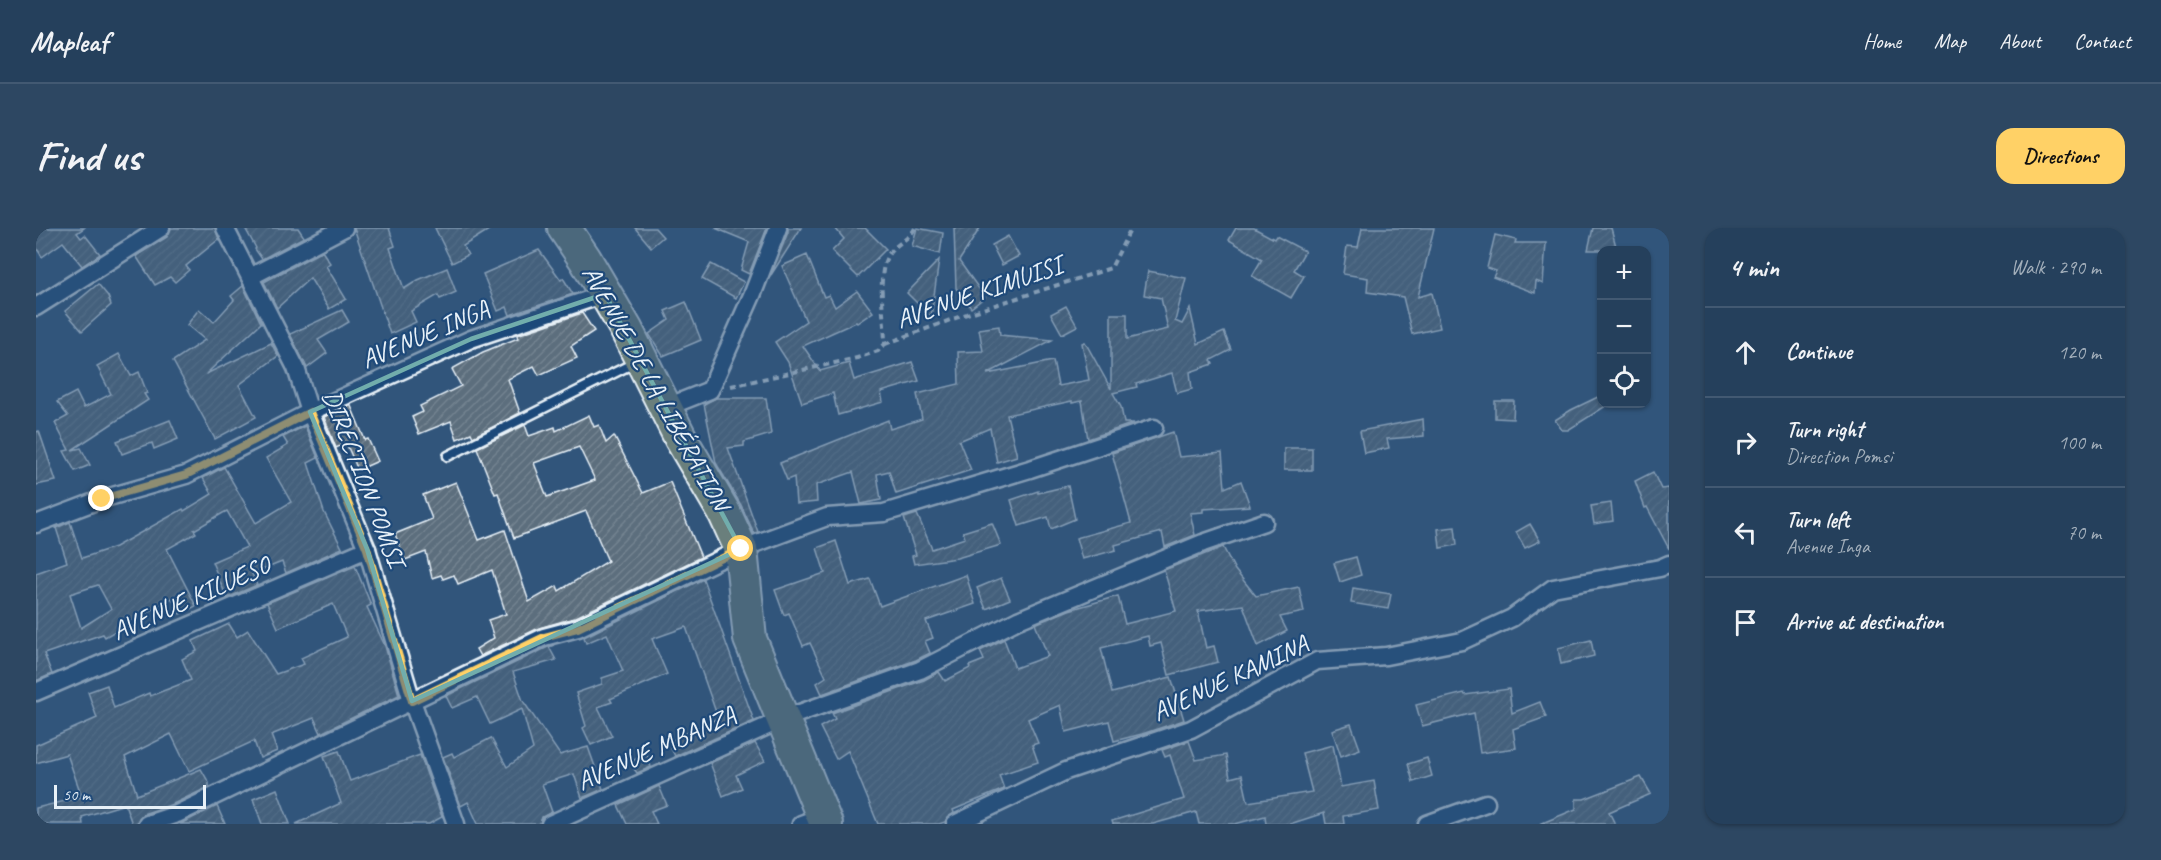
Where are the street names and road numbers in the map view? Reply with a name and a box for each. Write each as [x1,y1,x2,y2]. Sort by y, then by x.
street label: AVENUE KIMUISI [892,246,1072,336]
street label: AVENUE DE LA LIBÉRATION [575,260,739,520]
street label: AVENUE INGA [356,292,495,376]
street label: DIRECTION POMSI [315,385,415,576]
street label: AVENUE KILUESO [107,547,278,648]
street label: AVENUE KAMINA [1147,627,1315,729]
street label: AVENUE MBANZA [571,698,742,798]

